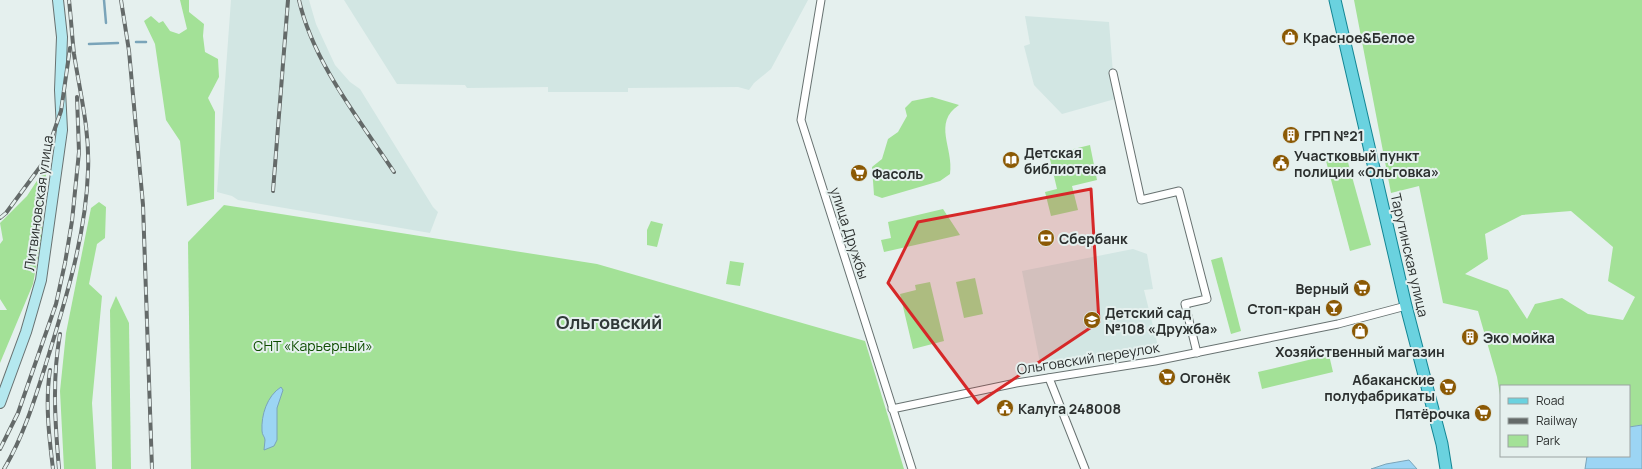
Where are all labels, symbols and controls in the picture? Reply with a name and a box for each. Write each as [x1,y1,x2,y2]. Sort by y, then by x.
shop icon: Красное&Белое [1280,27,1300,47]
place label: Красное&Белое [1303,28,1415,47]
building icon: ГРП №21 [1281,125,1301,145]
place label: ГРП №21 [1304,126,1364,145]
street label: Литвиновская улица [19,134,57,272]
place label: Детская библиотека [1024,143,1106,178]
place label: Участковый пункт полиции «Ольговка» [1294,146,1439,181]
library icon: Детская библиотека [1001,150,1021,170]
public building icon: Участковый пункт полиции «Ольговка» [1271,153,1291,173]
supermarket icon: Фасоль [849,163,869,183]
place label: Фасоль [872,164,923,183]
street label: улица Дружбы [826,185,874,281]
street label: Тарутинская улица [1387,191,1433,319]
bank icon: Сбербанк [1036,228,1056,248]
place label: Сбербанк [1059,229,1128,248]
supermarket icon: Верный [1352,278,1372,298]
place label: Верный [1296,279,1349,298]
bar icon: Стоп-кран [1324,298,1344,318]
place label: Стоп-кран [1247,299,1321,318]
place label: Детский сад №108 «Дружба» [1105,303,1218,338]
district label: Ольговский [556,310,662,334]
school or university icon: Детский сад №108 «Дружба» [1082,310,1102,330]
shop icon: Хозяйственный магазин [1350,321,1370,341]
building icon: Эко мойка [1460,327,1480,347]
place label: Эко мойка [1483,328,1555,347]
park label: СНТ «Карьерный» [253,336,373,355]
street label: Ольговский переулок [1015,337,1162,379]
place label: Хозяйственный магазин [1275,342,1445,361]
supermarket icon: Огонёк [1157,367,1177,387]
place label: Огонёк [1180,368,1231,387]
place label: Абаканские полуфабрикаты [1324,370,1435,405]
supermarket icon: Абаканские полуфабрикаты [1438,377,1458,397]
legend [1500,385,1630,457]
text: Road [1536,392,1564,409]
public building icon: Калуга 248008 [995,398,1015,418]
place label: Калуга 248008 [1018,399,1121,418]
supermarket icon: Пятёрочка [1473,403,1493,423]
place label: Пятёрочка [1395,404,1470,423]
text: Railway [1536,412,1578,429]
text: Park [1536,432,1561,449]

